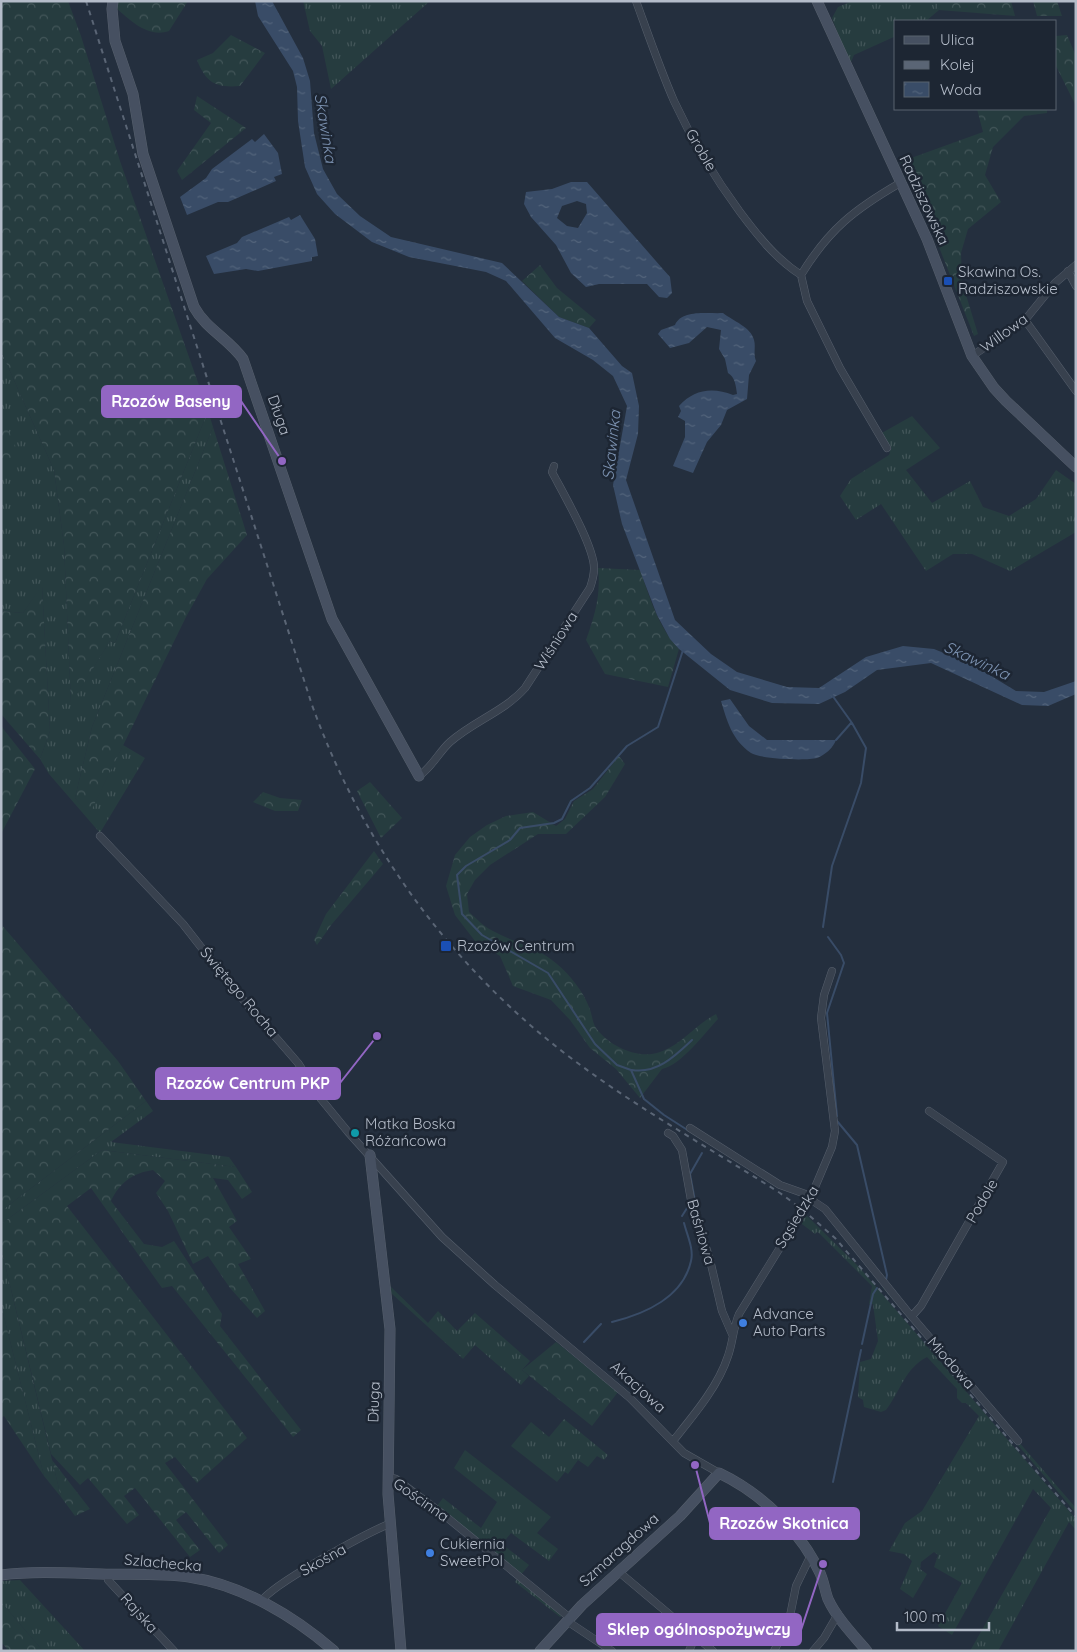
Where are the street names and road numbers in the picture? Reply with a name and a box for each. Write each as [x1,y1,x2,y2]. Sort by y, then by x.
street label: Groble [682,125,721,174]
street label: Radziszowska [895,152,954,248]
street label: Willowa [976,309,1031,356]
street label: Długa [264,392,295,437]
street label: Wiśniowa [530,608,582,674]
street label: Świętego Rocha [196,943,282,1040]
street label: Podole [961,1175,1002,1226]
street label: Sąsiedzka [771,1182,823,1251]
street label: Baśniowa [683,1197,720,1267]
street label: Miodowa [923,1333,979,1393]
street label: Akacjowa [607,1357,670,1416]
street label: Długa [363,1381,384,1423]
street label: Gościnna [390,1473,453,1526]
street label: Szmaragdowa [575,1509,662,1590]
street label: Skośna [296,1539,349,1580]
street label: Szlachecka [123,1550,203,1575]
street label: Rajska [116,1589,162,1637]

